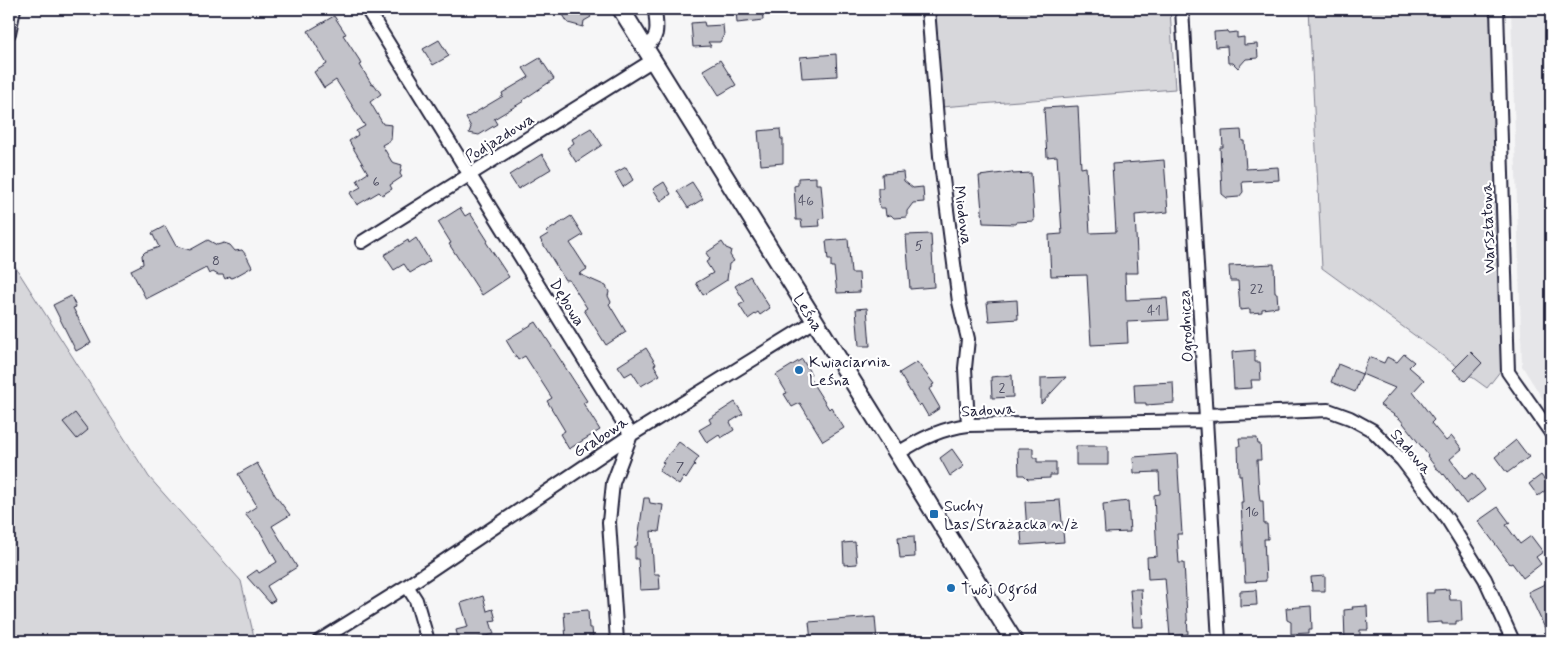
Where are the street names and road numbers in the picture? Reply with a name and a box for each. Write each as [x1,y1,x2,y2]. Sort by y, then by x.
street label: Podjazdowa [461,109,538,168]
street label: Warsztatowa [1476,182,1501,274]
street label: Miodowa [948,184,977,246]
street label: Dębowa [544,275,590,331]
street label: Ogrodnicza [1174,289,1199,363]
street label: Leśna [788,290,828,336]
street label: Sadowa [961,399,1016,422]
street label: Grabowa [569,412,633,463]
street label: Sadowa [1385,425,1437,480]

